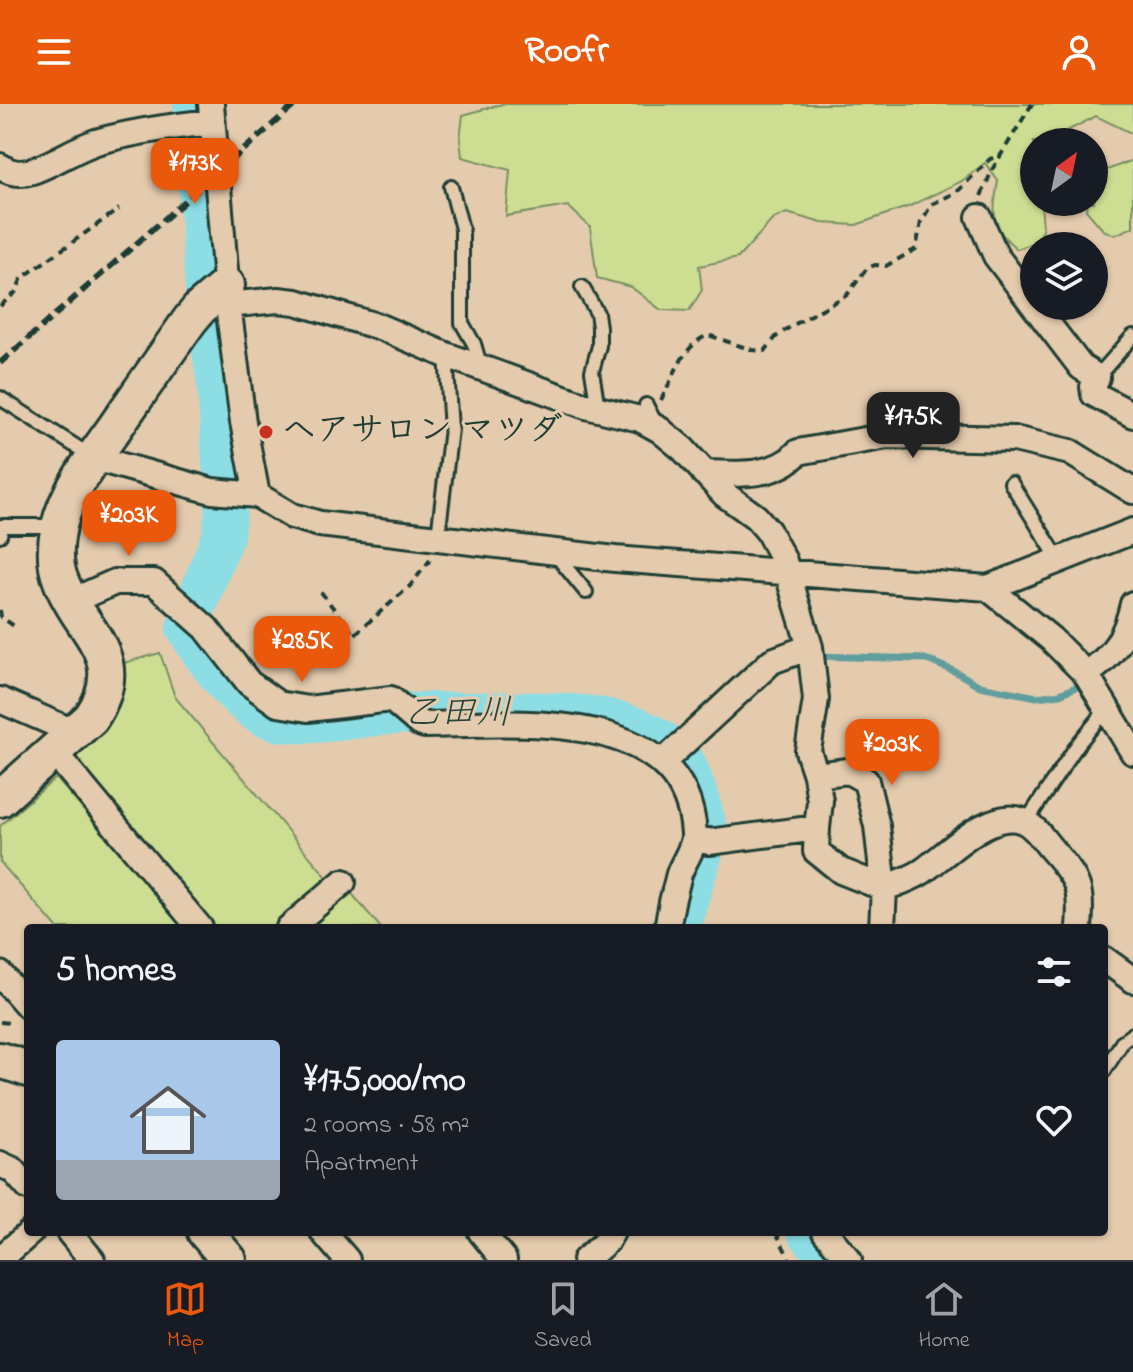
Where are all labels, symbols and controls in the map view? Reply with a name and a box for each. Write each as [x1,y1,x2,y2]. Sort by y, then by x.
text: Roofr [524,26,609,79]
icon: menu [32,30,76,74]
icon: person [1057,30,1101,74]
north arrow [1020,128,1108,216]
map controls [1020,128,1108,320]
pin: ¥173K [139,138,251,206]
text: ¥173K [169,145,221,183]
button: layers [1020,232,1108,320]
pin: ¥175K [857,392,969,460]
text: ¥175K [885,399,941,437]
place label: ヘアサロン マツダ [282,407,563,457]
marker: ヘアサロン マツダ [257,423,275,441]
pin: ¥203K [73,490,185,558]
text: ¥203K [100,497,158,535]
pin: ¥285K [246,616,358,684]
text: ¥285K [272,623,332,661]
water label: 乙田川 [404,688,512,741]
pin: ¥203K [836,719,948,787]
text: ¥203K [863,726,921,764]
text: 5 homes [56,947,177,997]
icon: filters [1032,950,1076,994]
text: ¥175,000/mo [304,1057,466,1107]
icon: home [120,1072,216,1168]
icon: heart [1032,1098,1076,1142]
text: 2 rooms · 58 m² [304,1107,470,1145]
text: Apartment [304,1145,418,1183]
tab: Map [163,1277,207,1357]
tab: Saved [534,1277,592,1357]
tab: Home [918,1277,970,1357]

